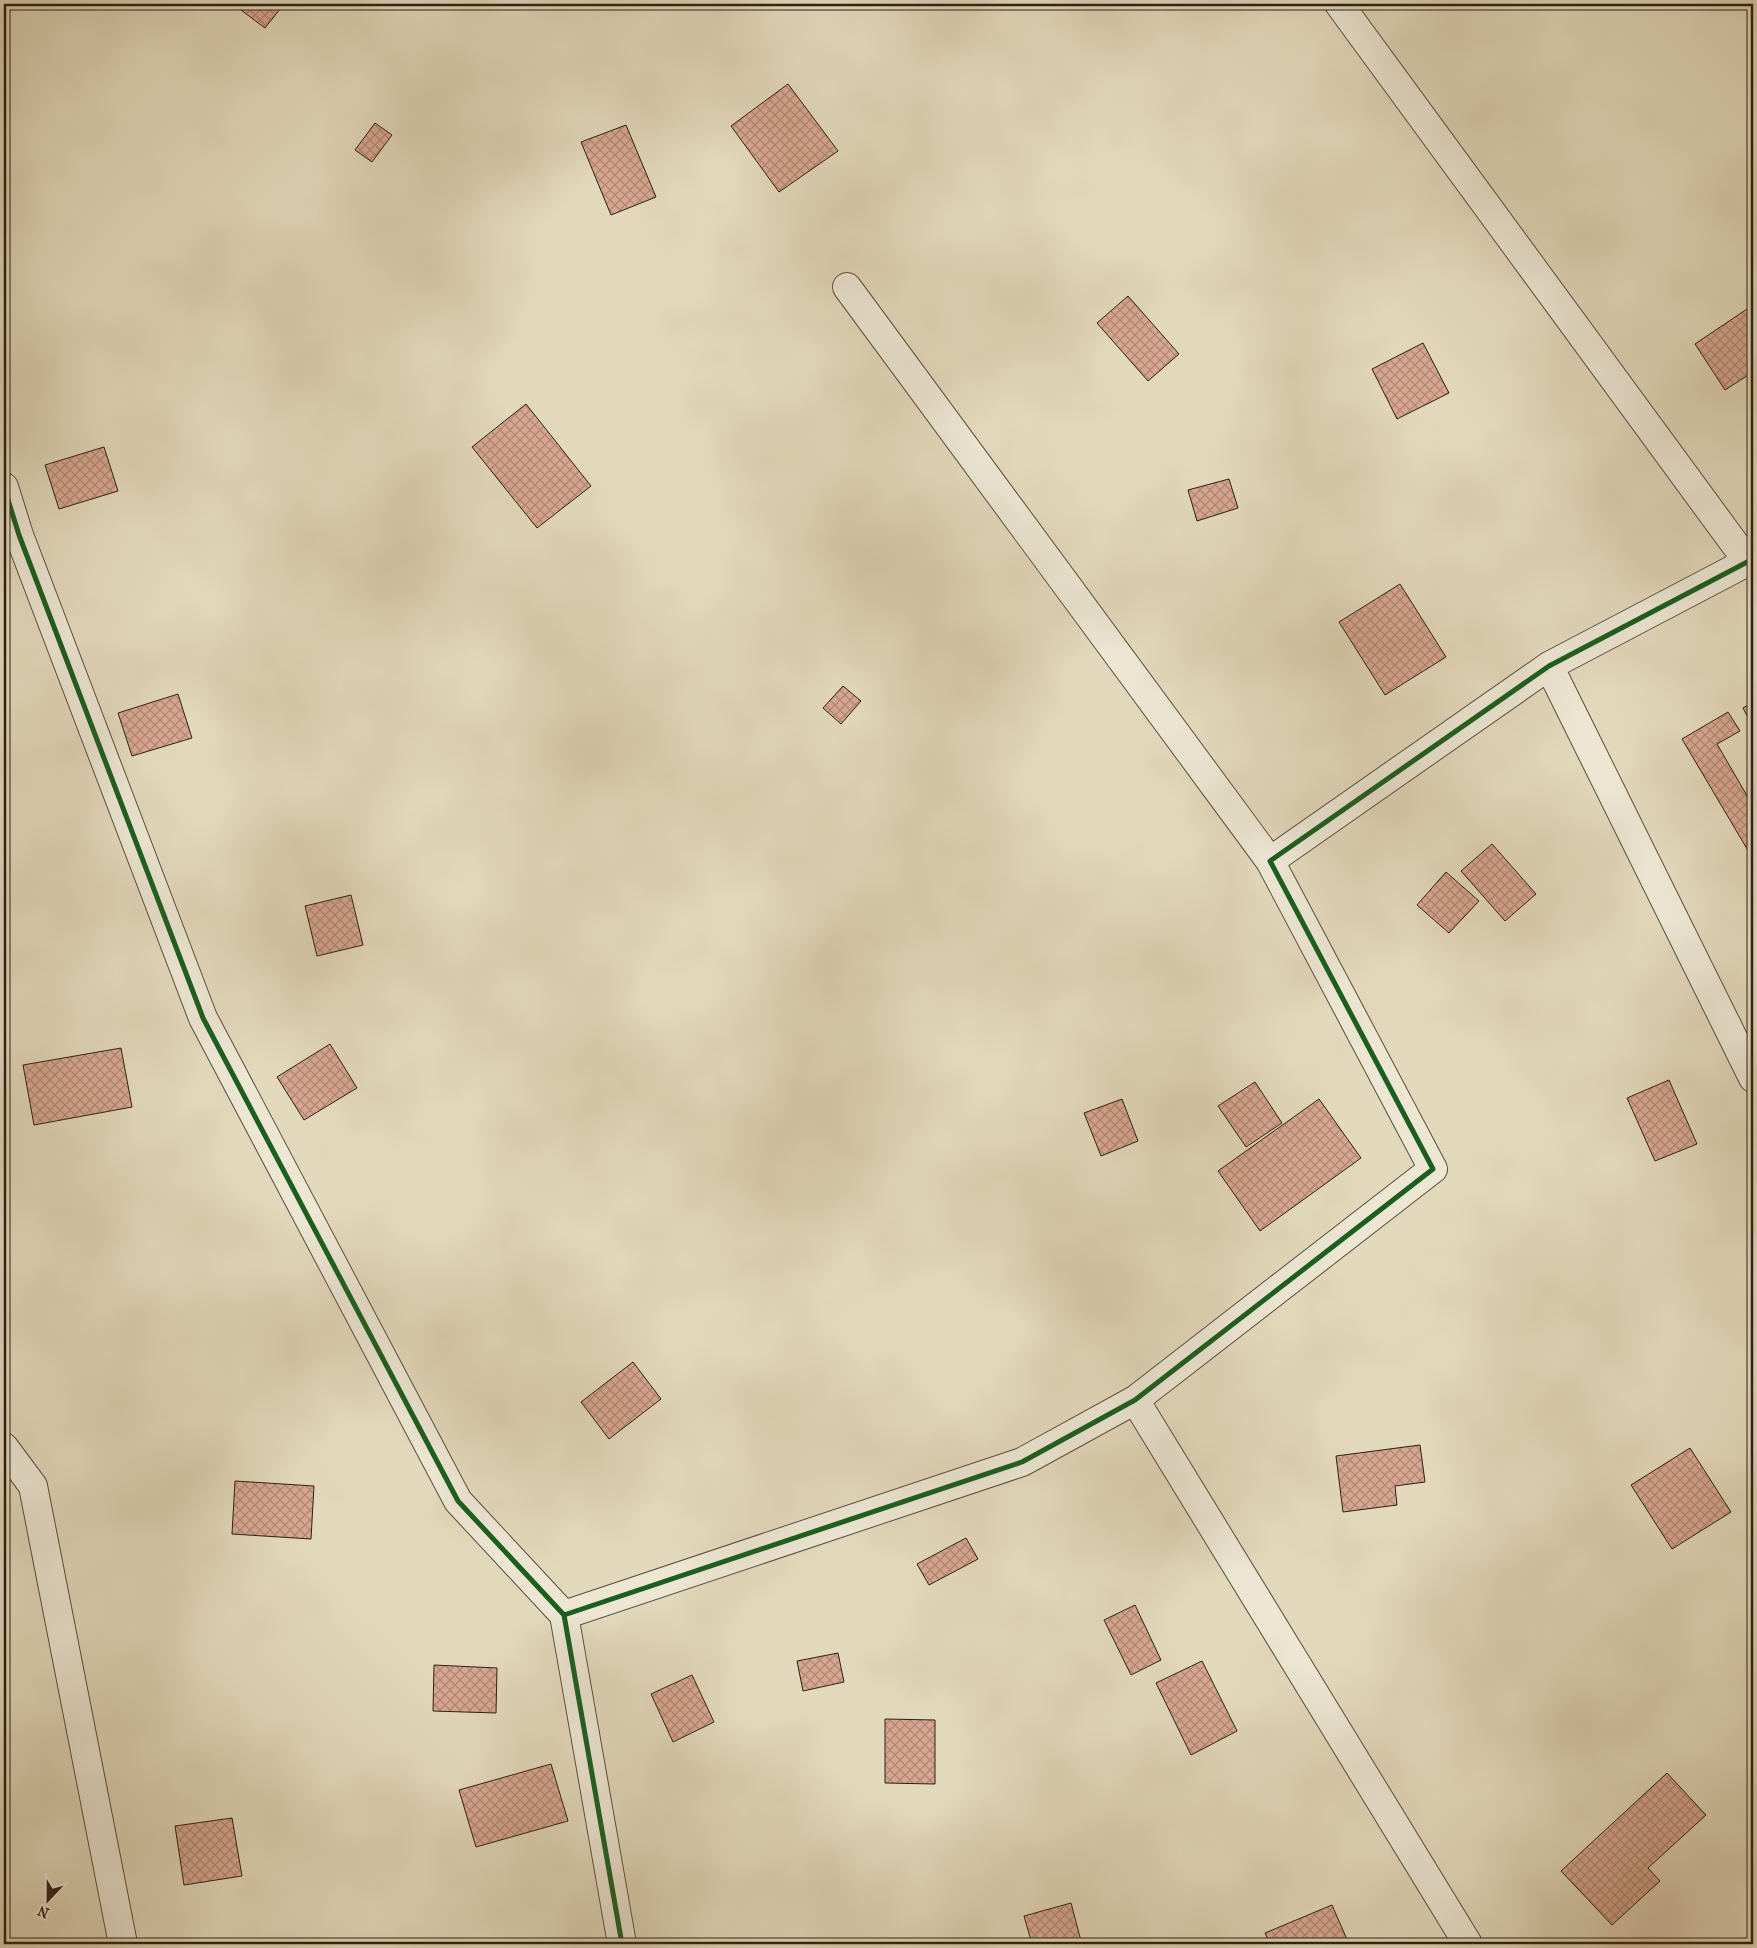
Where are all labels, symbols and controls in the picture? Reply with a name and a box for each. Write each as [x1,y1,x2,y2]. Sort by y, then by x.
north arrow [22,1876,72,1926]
text: N [35,1902,51,1921]

